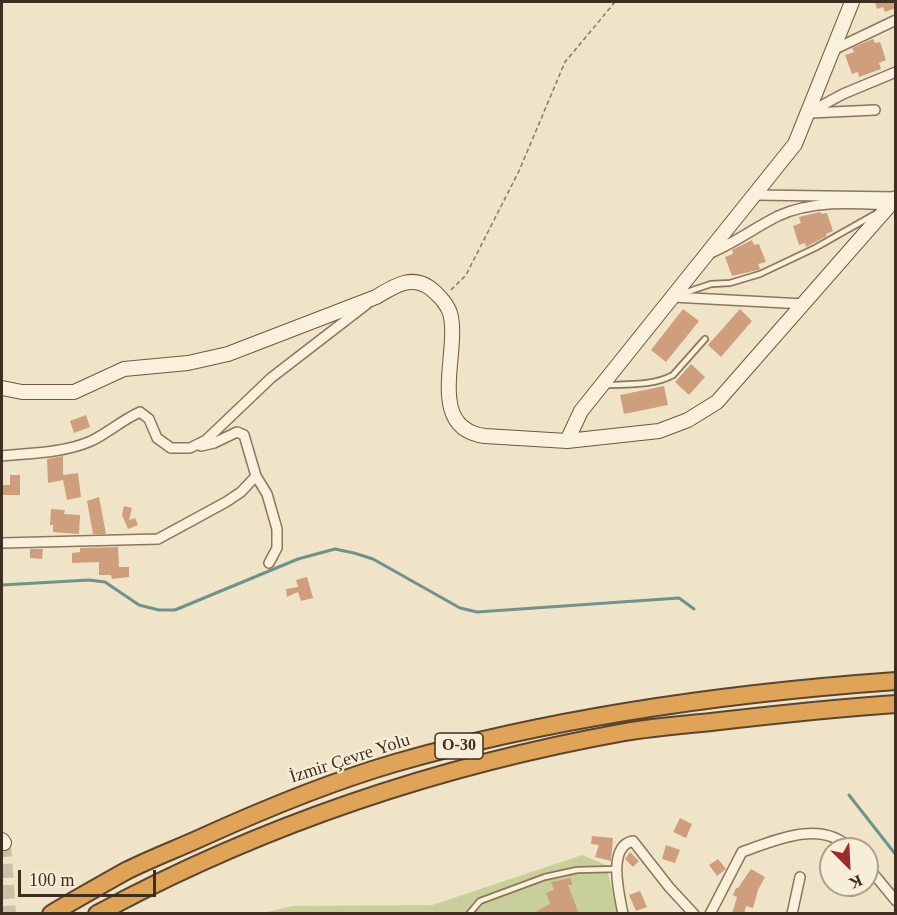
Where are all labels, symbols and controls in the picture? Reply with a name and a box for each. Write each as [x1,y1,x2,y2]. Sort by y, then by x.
street label: İzmir Çevre Yolu [287,729,413,789]
road number: O-30 [435,733,483,759]
north arrow [819,837,879,897]
scale bar [21,858,159,896]
text: 100 m [29,870,75,890]
text: K [847,872,865,892]

